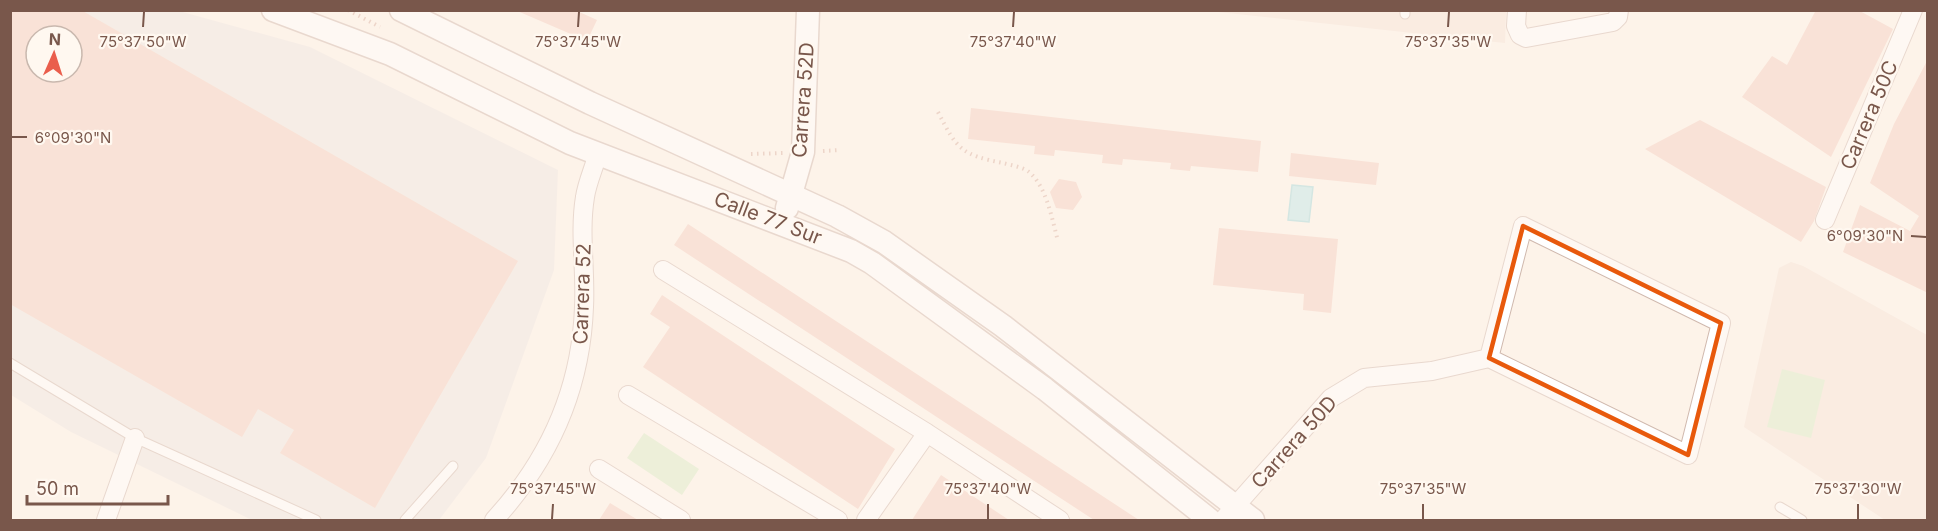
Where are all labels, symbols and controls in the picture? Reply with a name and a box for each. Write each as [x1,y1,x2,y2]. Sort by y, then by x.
north arrow [24,24,84,84]
text: N [48,29,61,49]
text: 75°37'50"W [100,32,187,51]
text: 75°37'45"W [535,32,621,51]
text: 75°37'40"W [970,32,1056,51]
text: 75°37'35"W [1405,32,1492,51]
street label: Carrera 52D [787,41,819,159]
street label: Carrera 50C [1835,57,1903,173]
text: 6°09'30"N [35,128,111,147]
street label: Calle 77 Sur [711,186,826,250]
text: 6°09'30"N [1827,226,1903,245]
street label: Carrera 52 [568,243,596,345]
street label: Carrera 50D [1246,391,1342,493]
scale bar [27,468,168,506]
text: 50 m [36,478,79,499]
text: 75°37'45"W [510,479,596,498]
text: 75°37'40"W [945,479,1031,498]
text: 75°37'35"W [1380,479,1467,498]
text: 75°37'30"W [1814,479,1902,498]

